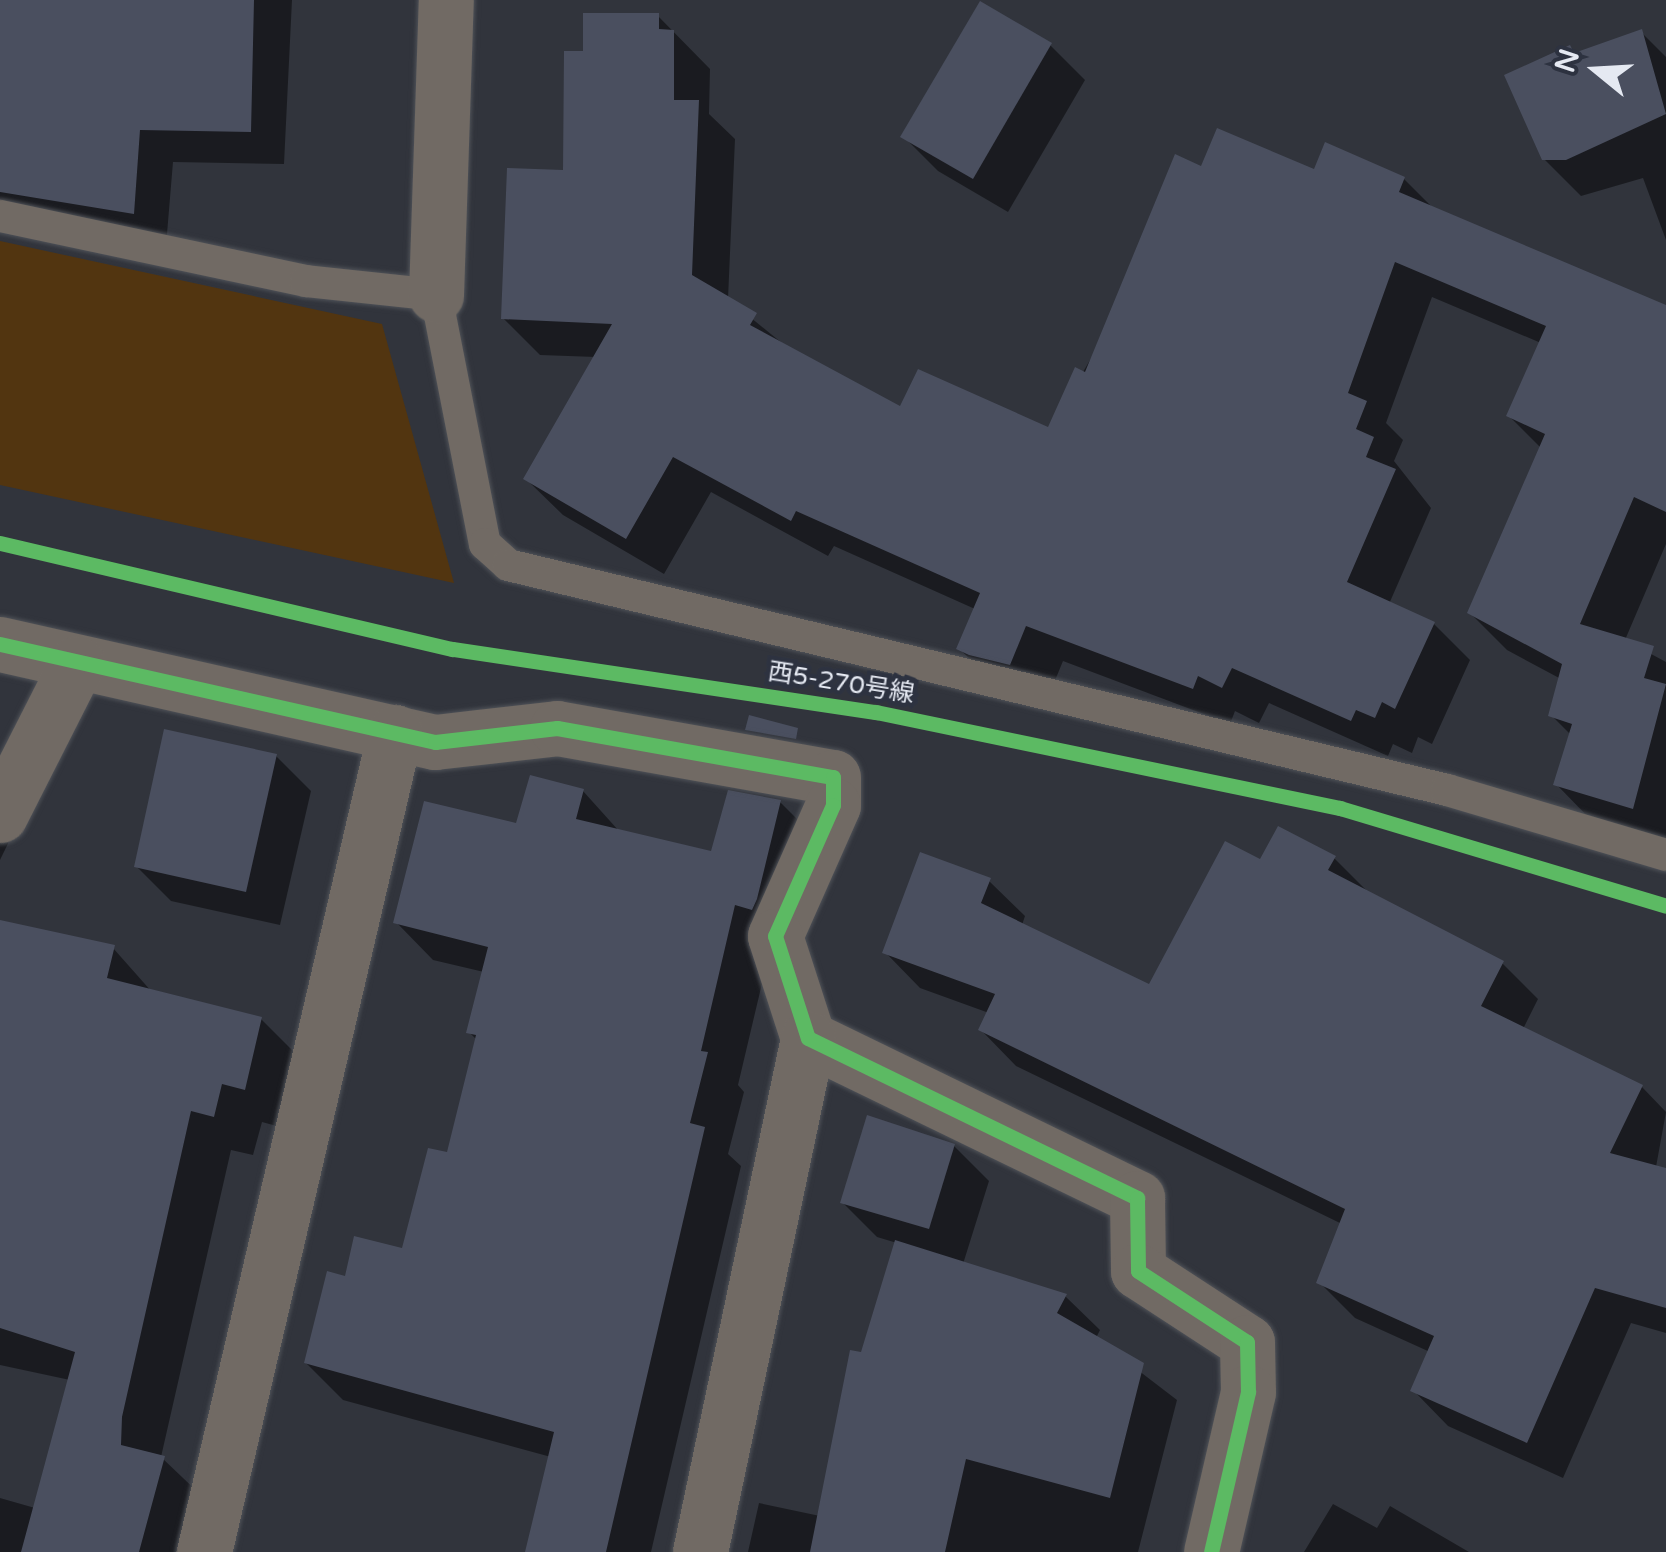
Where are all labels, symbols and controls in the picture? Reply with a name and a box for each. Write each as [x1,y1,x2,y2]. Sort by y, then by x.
north arrow [1546,20,1646,120]
text: N [1548,45,1587,77]
street label: 西5-270号線 [766,657,916,709]

